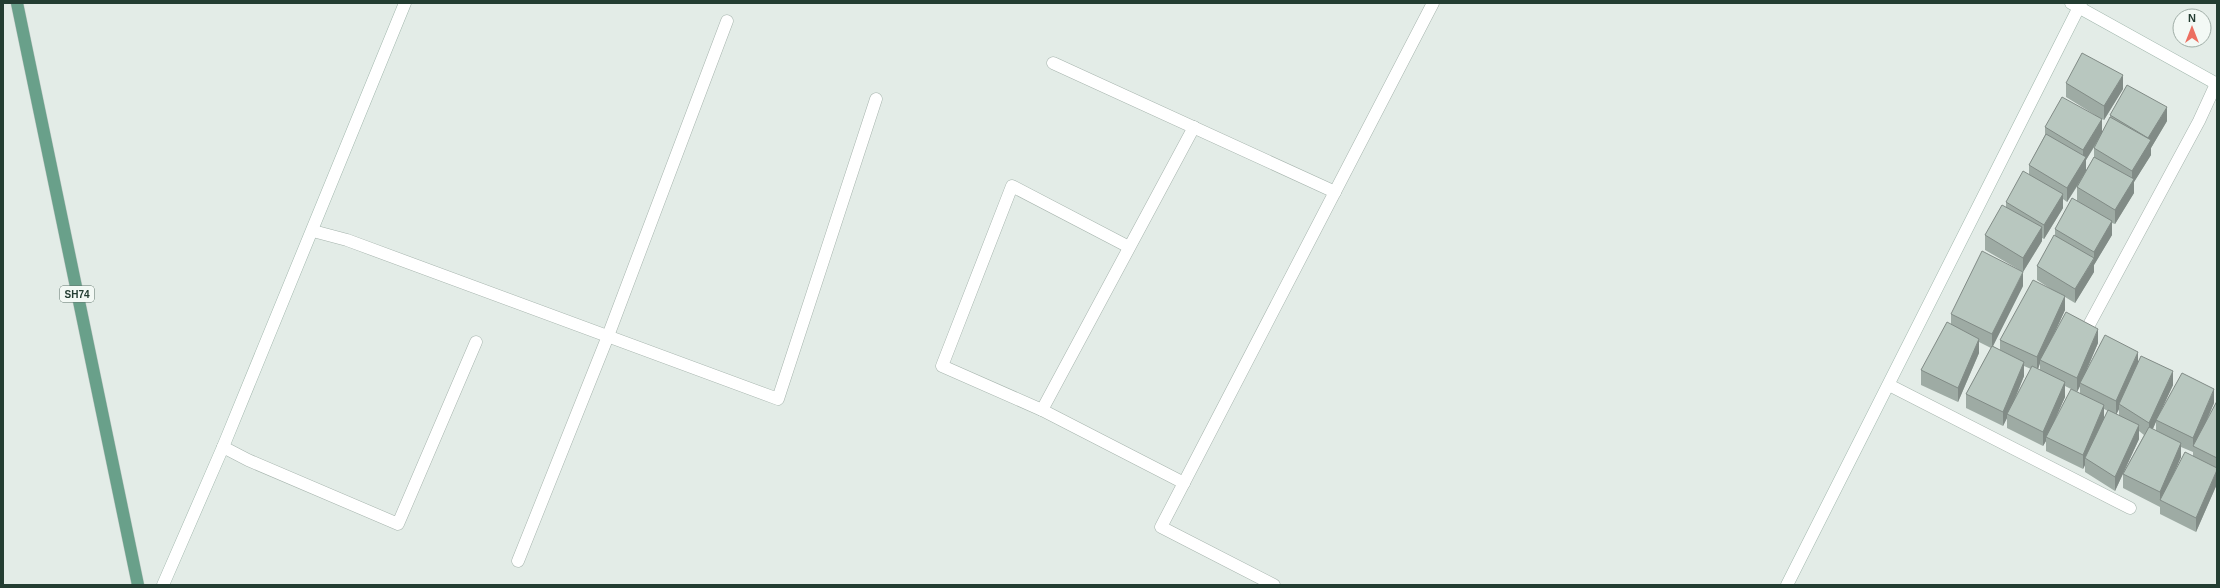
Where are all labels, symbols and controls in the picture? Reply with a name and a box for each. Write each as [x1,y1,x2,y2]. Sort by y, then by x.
north arrow [2172,8,2212,48]
text: N [2188,12,2196,24]
road number: SH74 [60,286,94,302]

